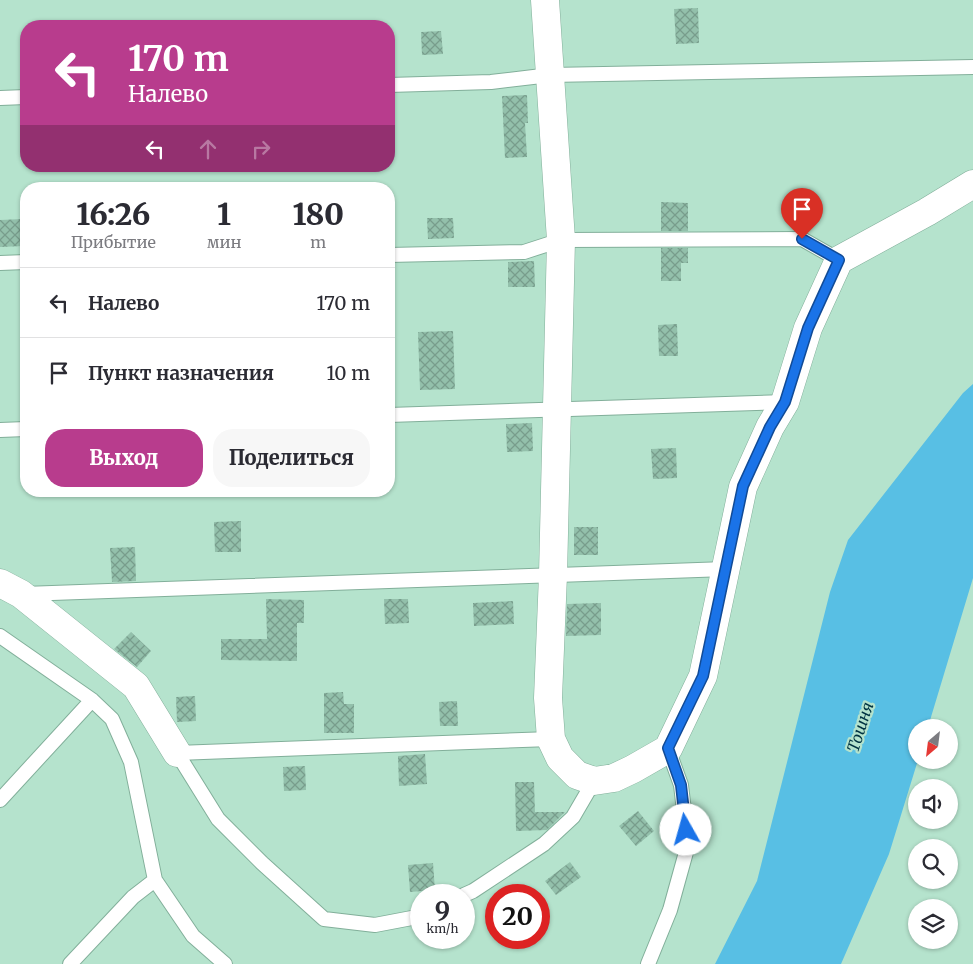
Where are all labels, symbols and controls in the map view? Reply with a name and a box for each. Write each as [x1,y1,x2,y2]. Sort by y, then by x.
text: 170 m [128,37,229,81]
icon: left [45,40,110,105]
text: Налево [128,80,208,108]
icon: left [141,135,169,163]
icon: ahead [194,135,222,163]
icon: right [247,135,275,163]
pin [781,188,823,239]
text: 16:26 [76,195,150,233]
text: 1 [217,195,231,233]
text: 180 [292,195,344,233]
icon: arrive [788,195,816,223]
text: Прибытие [71,232,156,252]
text: мин [207,232,242,252]
text: m [310,232,326,252]
icon: left [45,289,73,317]
text: Налево [88,291,159,315]
text: 170 m [317,291,370,315]
icon: arrive [45,359,73,387]
text: Пункт назначения [88,361,274,385]
text: 10 m [327,361,370,385]
button: Выход [45,429,203,487]
button: Поделиться [213,429,370,487]
water label: Тошня [843,699,877,755]
north arrow [908,719,958,769]
map controls [908,719,958,949]
button: sound [908,779,958,829]
position arrow [659,803,711,855]
button: search [908,839,958,889]
speed limit sign: 20 [485,884,550,949]
text: 9 [435,894,450,926]
button: layers [908,899,958,949]
text: km/h [427,921,458,936]

